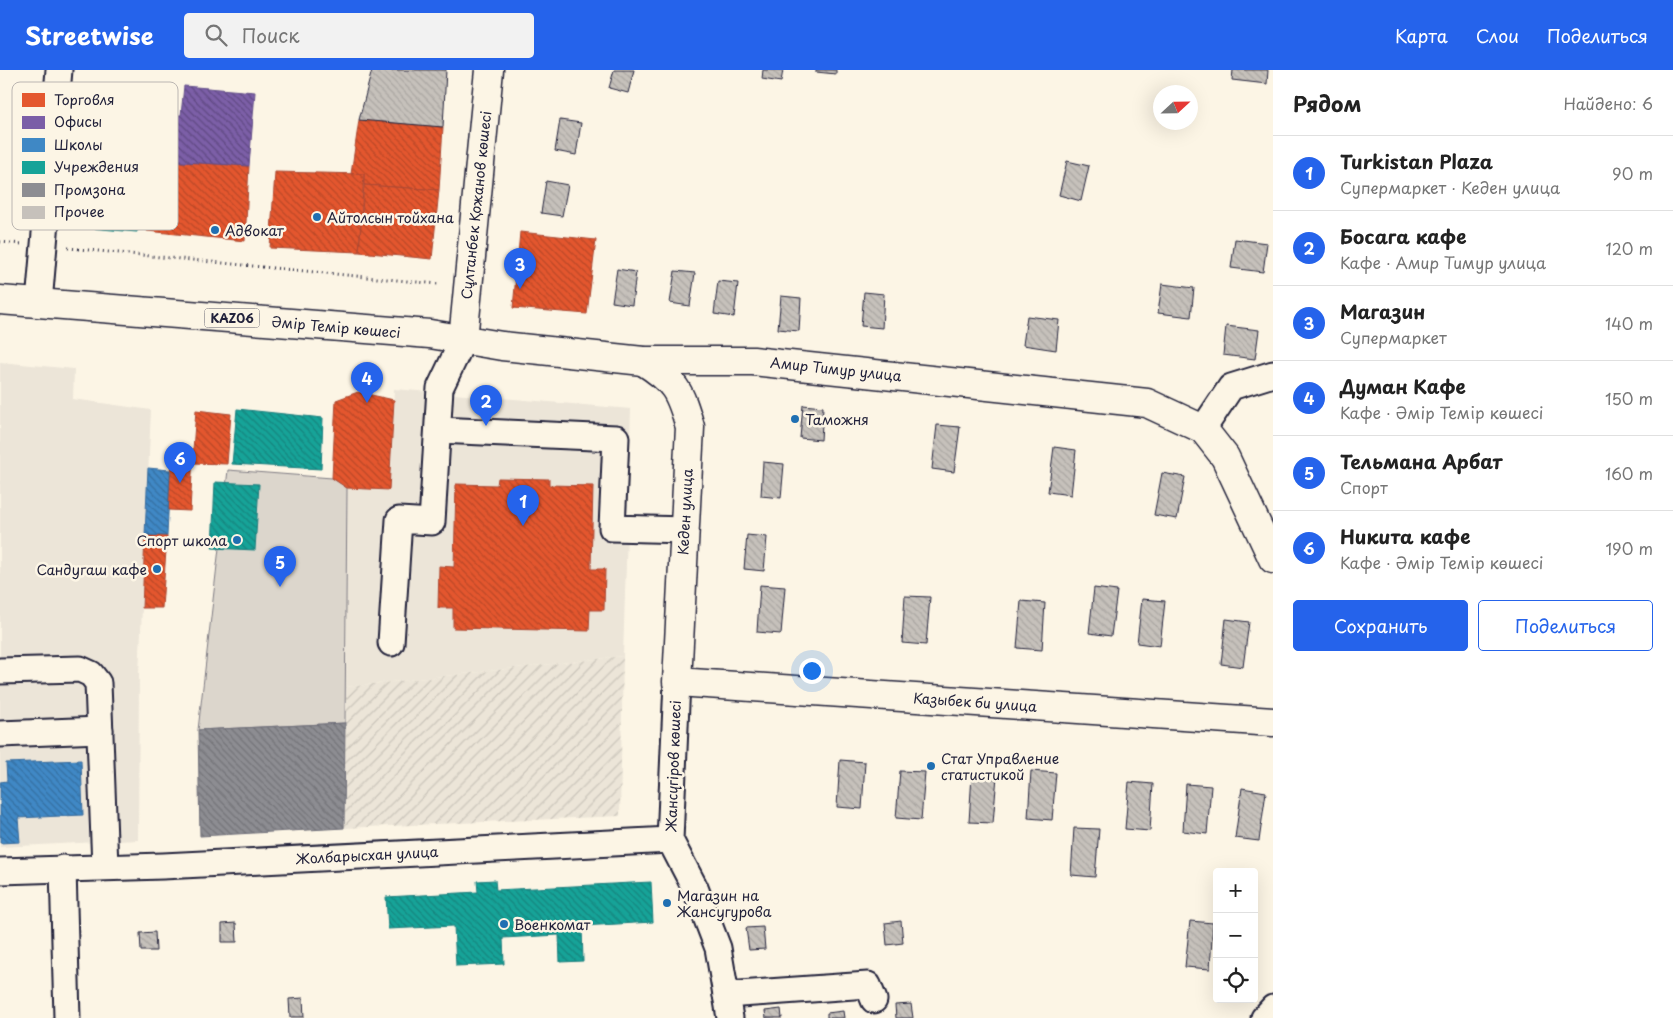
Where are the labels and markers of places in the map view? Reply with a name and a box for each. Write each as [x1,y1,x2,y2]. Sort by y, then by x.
place label: Айтолсын тойхана [327,207,454,228]
marker: Айтолсын тойхана [311,211,323,223]
place label: Адвокат [225,220,285,241]
marker: Адвокат [209,224,221,236]
pin: 3 [504,248,536,289]
pin: 4 [351,362,383,403]
pin: 2 [470,385,502,426]
place label: Таможня [805,409,869,430]
marker: Таможня [789,413,801,425]
pin: 6 [164,442,196,483]
pin: 1 [507,485,539,526]
place label: Спорт школа [136,530,227,551]
marker: Спорт школа [231,534,243,546]
pin: 5 [264,546,296,587]
place label: Сандугаш кафе [36,559,147,580]
marker: Сандугаш кафе [151,563,163,575]
place label: Стат Управление статистикой [941,748,1059,785]
marker: Стат Управление статистикой [925,760,937,772]
place label: Магазин на Жансугурова [676,885,772,922]
marker: Магазин на Жансугурова [661,897,673,909]
place label: Военкомат [514,914,591,935]
marker: Военкомат [498,918,510,930]

